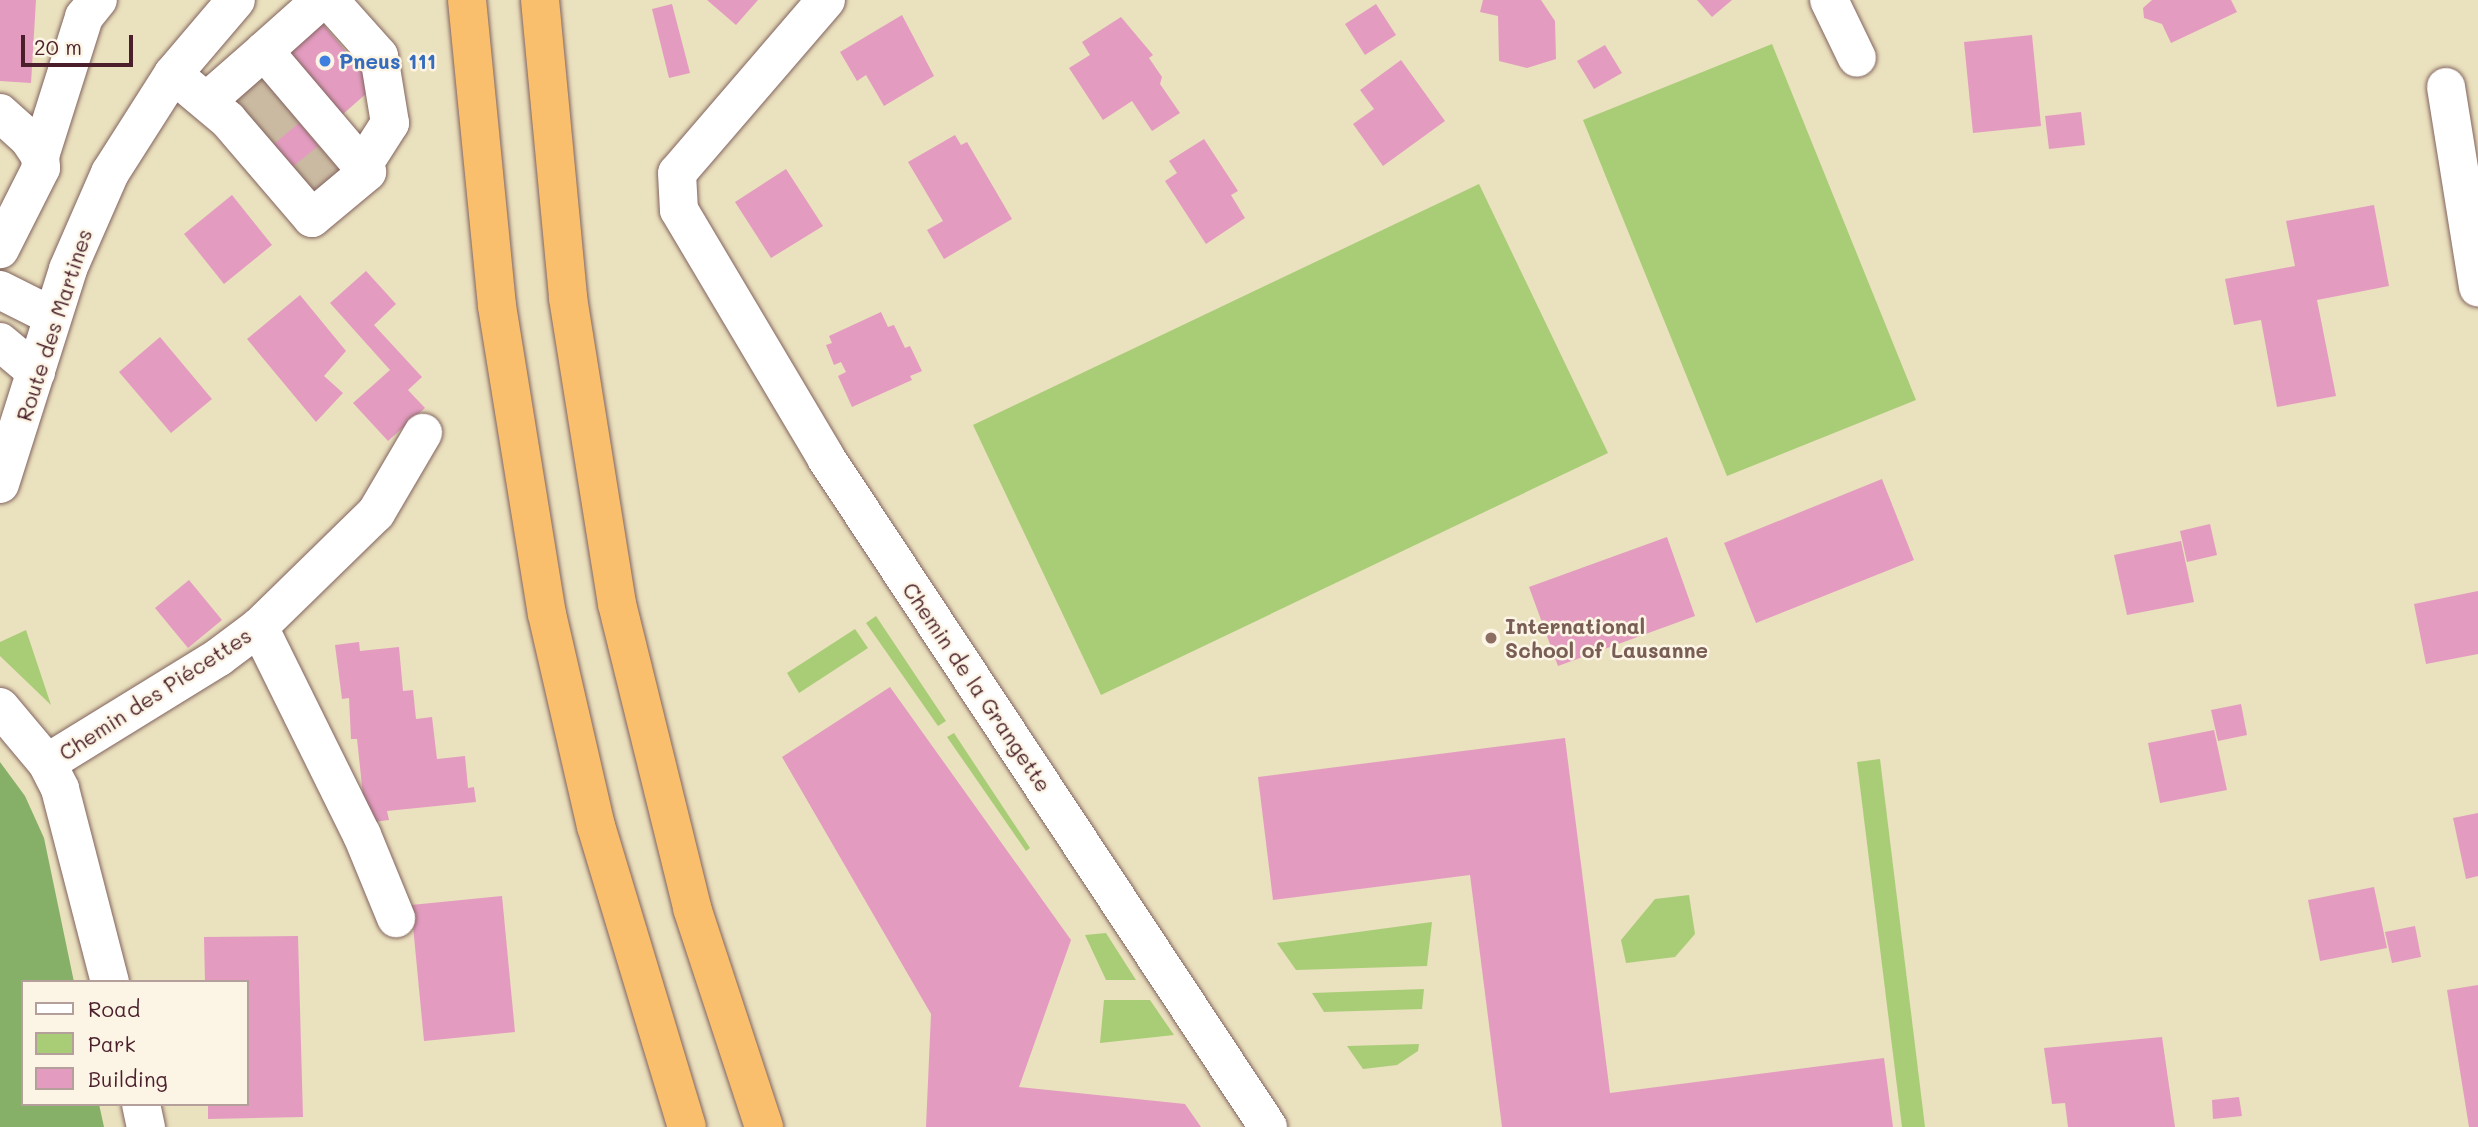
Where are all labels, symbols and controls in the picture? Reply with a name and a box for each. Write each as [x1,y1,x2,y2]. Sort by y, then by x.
scale bar [24,21,136,65]
text: 20 m [34,33,82,60]
place label: Pneus 111 [339,48,436,74]
marker: Pneus 111 [317,53,333,69]
street label: Route des Martines [11,226,97,424]
street label: Chemin de la Grangette [898,578,1056,796]
place label: International School of Lausanne [1505,613,1708,663]
street label: Chemin des Piécettes [54,622,256,766]
marker: International School of Lausanne [1483,630,1499,646]
legend [21,980,248,1106]
text: Road [88,995,140,1022]
text: Park [88,1030,136,1057]
text: Building [88,1065,168,1092]

